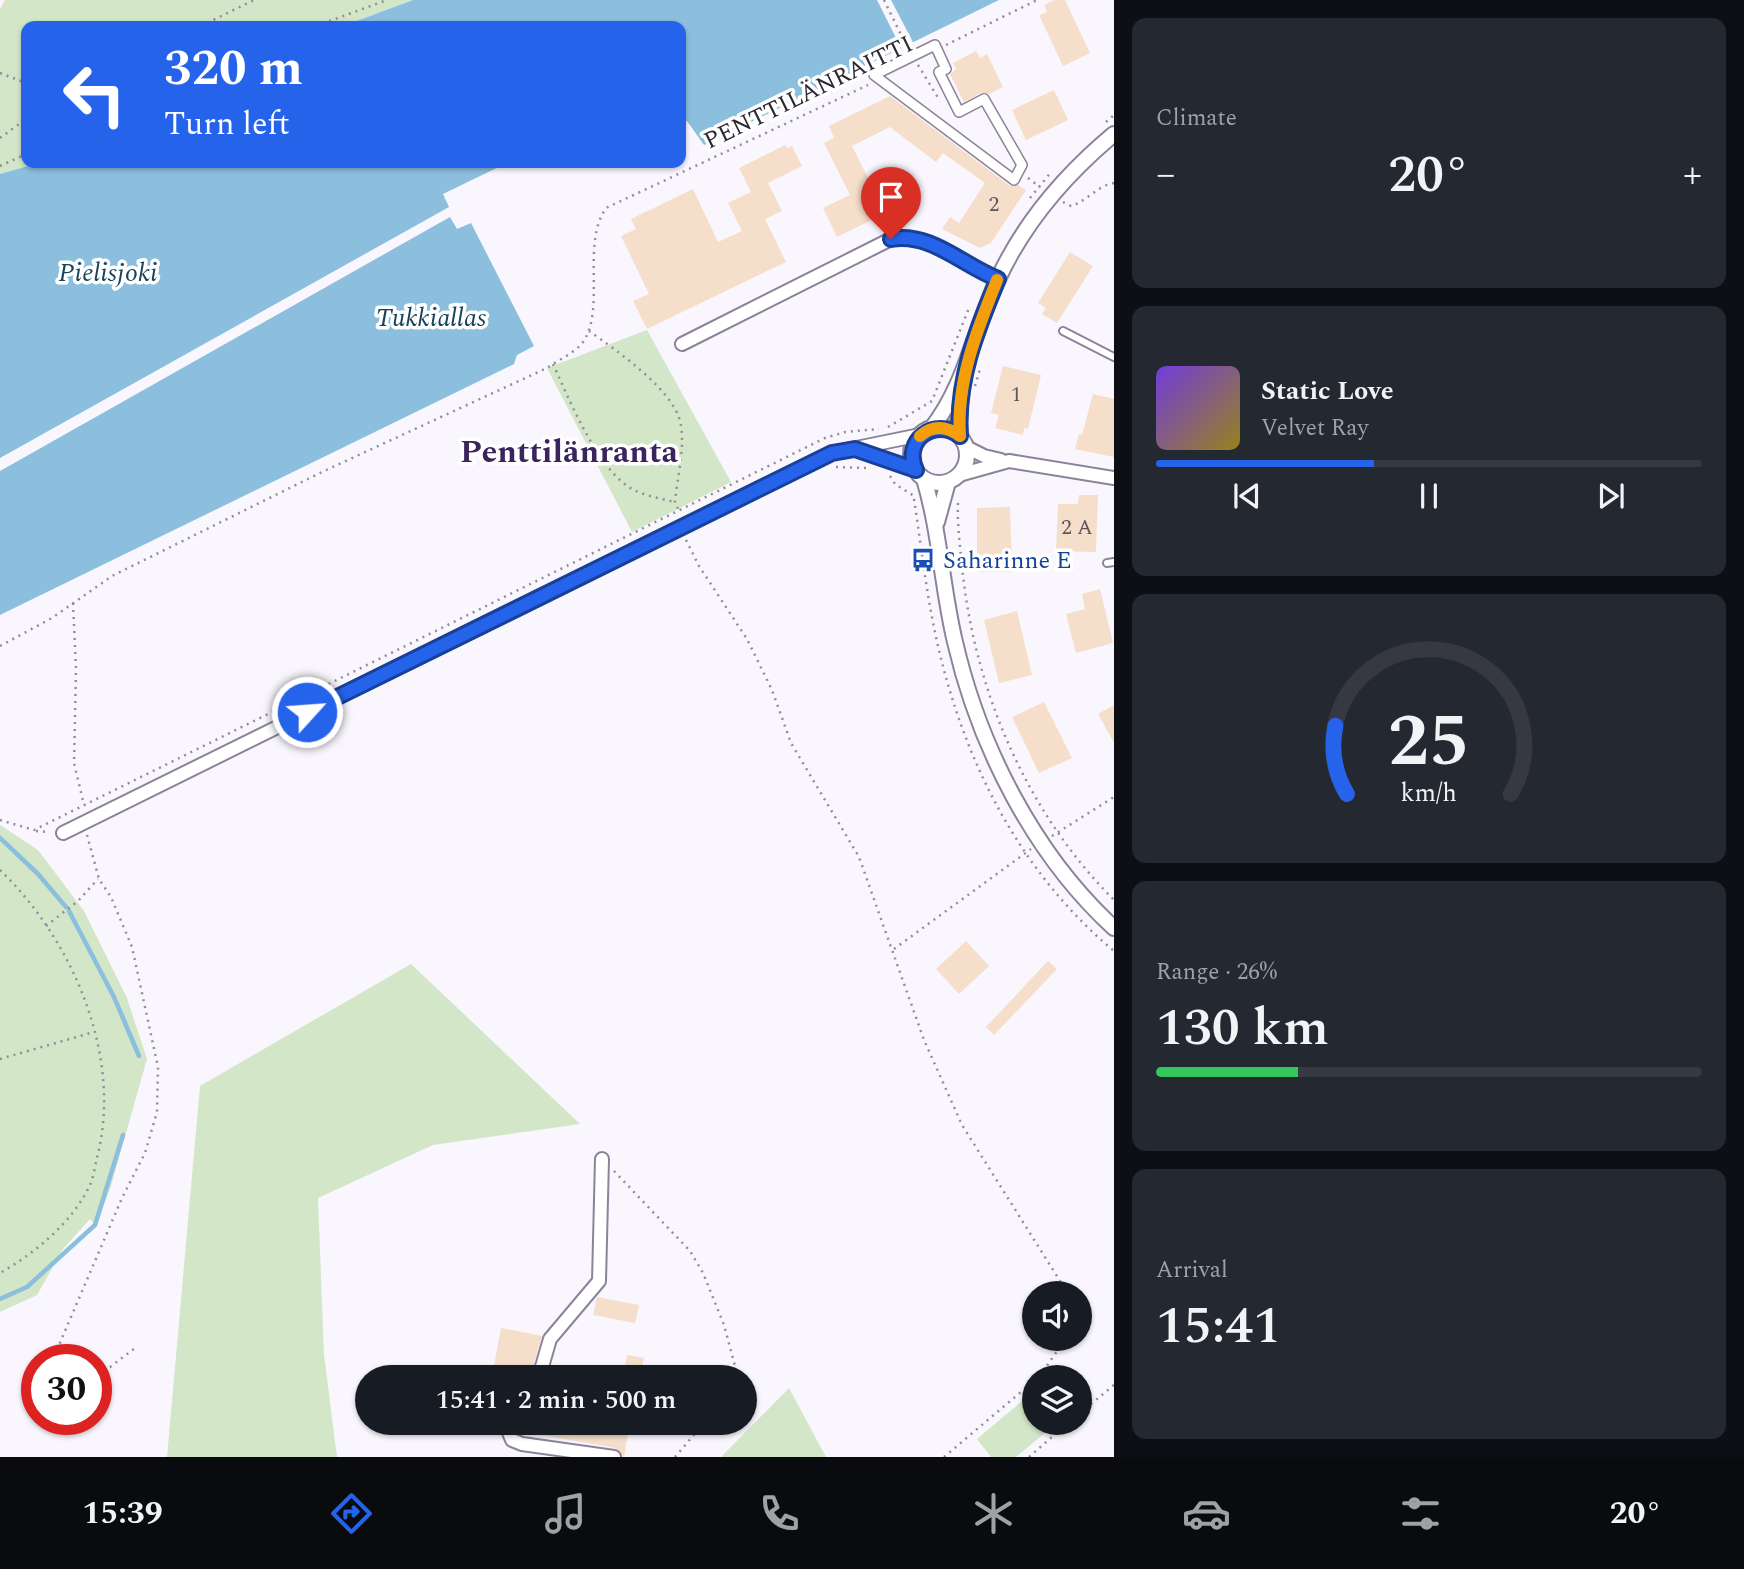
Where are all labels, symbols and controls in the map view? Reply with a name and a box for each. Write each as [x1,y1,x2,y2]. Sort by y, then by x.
street label: PENTTILÄNRAITTI [698,27,919,159]
text: 320 m [164,32,303,107]
icon: left [49,49,140,140]
text: Turn left [164,100,290,149]
text: Climate [1156,101,1237,136]
text: 20° [1388,136,1470,215]
text: − [1156,146,1175,204]
text: + [1683,146,1702,204]
pin [861,167,921,239]
icon: arrive [872,178,910,216]
house number: 2 [989,189,999,221]
water label: Pielisjoki [58,253,158,293]
water label: Tukkiallas [376,298,486,338]
text: Static Love [1261,371,1394,411]
house number: 1 [1011,379,1021,411]
text: Velvet Ray [1261,411,1368,446]
district label: Penttilänranta [460,428,678,477]
icon: previous [1228,477,1266,515]
icon: pause [1410,477,1448,515]
icon: next [1592,477,1630,515]
house number: 2 A [1061,512,1093,544]
place label: Saharinne E [943,543,1072,579]
bus stop icon: Saharinne E [909,546,937,574]
position arrow [270,675,344,749]
text: 25 [1388,688,1470,799]
text: km/h [1401,775,1457,813]
text: Range · 26% [1156,955,1277,990]
text: 130 km [1156,989,1329,1068]
text: Arrival [1156,1253,1228,1288]
map controls [1022,1281,1092,1435]
button: sound [1022,1281,1092,1351]
text: 15:41 [1156,1287,1281,1366]
speed limit sign: 30 [21,1344,112,1435]
button: layers [1022,1365,1092,1435]
text: 15:41 · 2 min · 500 m [436,1380,676,1420]
text: 15:39 [82,1489,163,1538]
icon: directions [327,1489,376,1538]
icon: music [541,1489,590,1538]
icon: phone [755,1489,804,1538]
icon: climate [969,1489,1018,1538]
icon: car [1182,1489,1231,1538]
icon: filters [1396,1489,1445,1538]
text: 20° [1610,1489,1662,1538]

